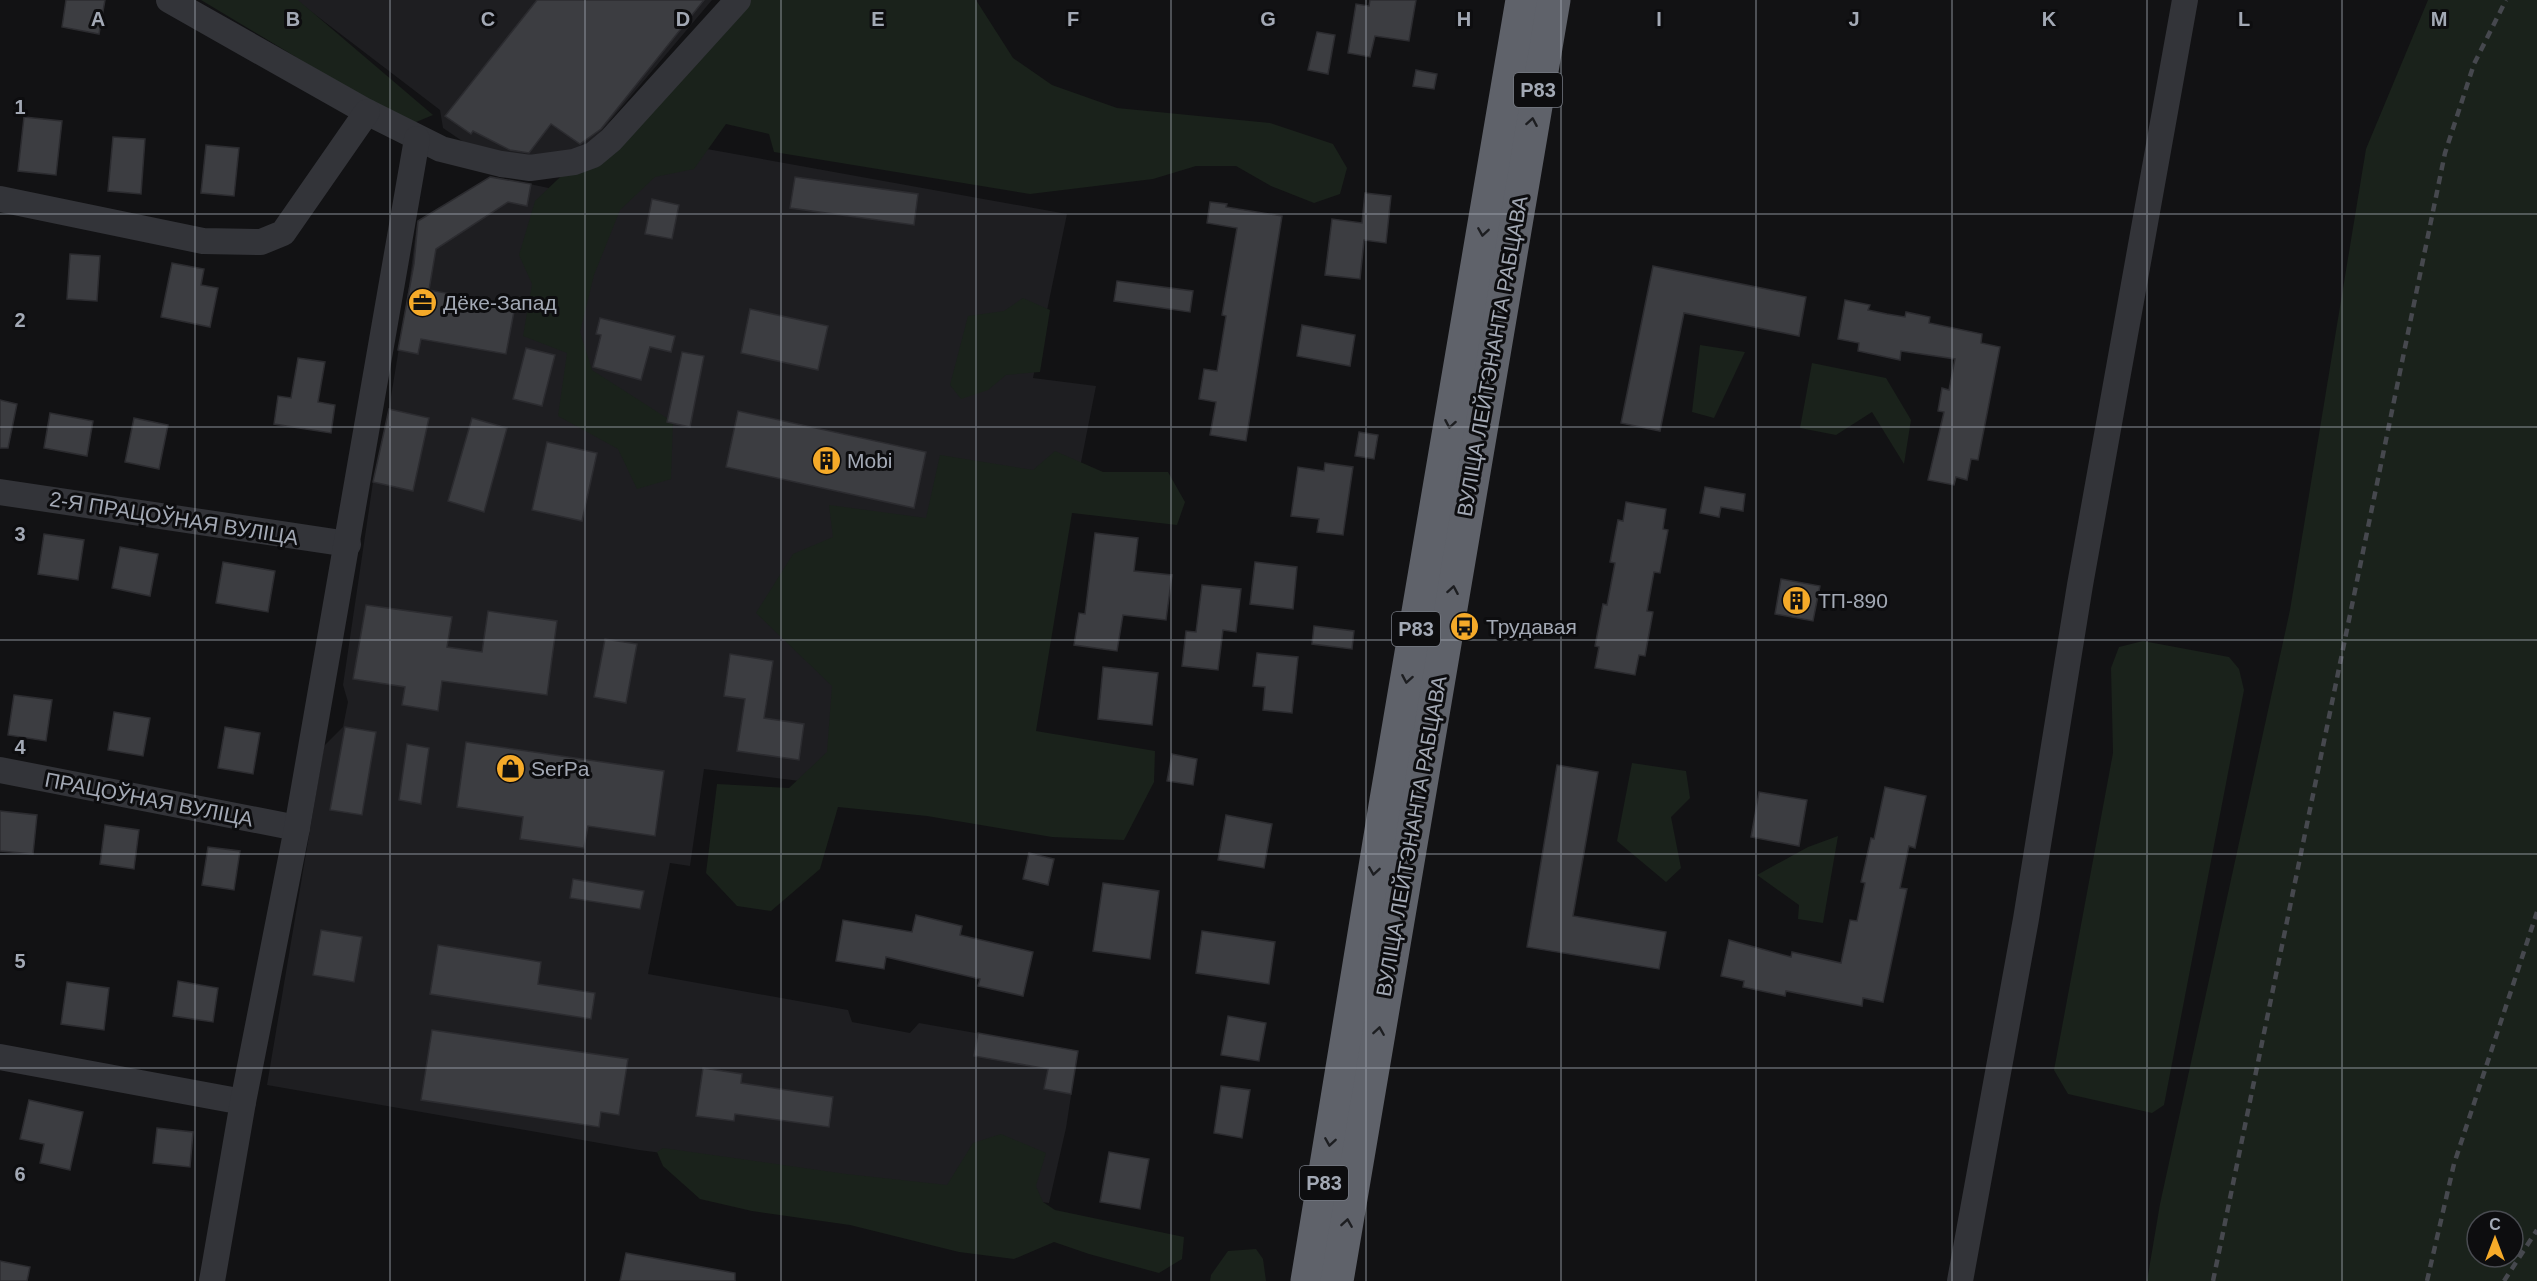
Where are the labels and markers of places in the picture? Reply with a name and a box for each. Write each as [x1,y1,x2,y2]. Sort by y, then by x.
office icon: Дёке-Запад [406,286,438,318]
place label: Дёке-Запад [443,291,557,314]
building icon: Mobi [810,444,842,476]
place label: Mobi [847,449,893,472]
building icon: ТП-890 [1781,584,1813,616]
place label: ТП-890 [1818,589,1888,612]
bus stop icon: Трудавая [1449,610,1481,642]
place label: Трудавая [1486,615,1577,638]
shop icon: SerPa [494,752,526,784]
place label: SerPa [531,757,590,780]

